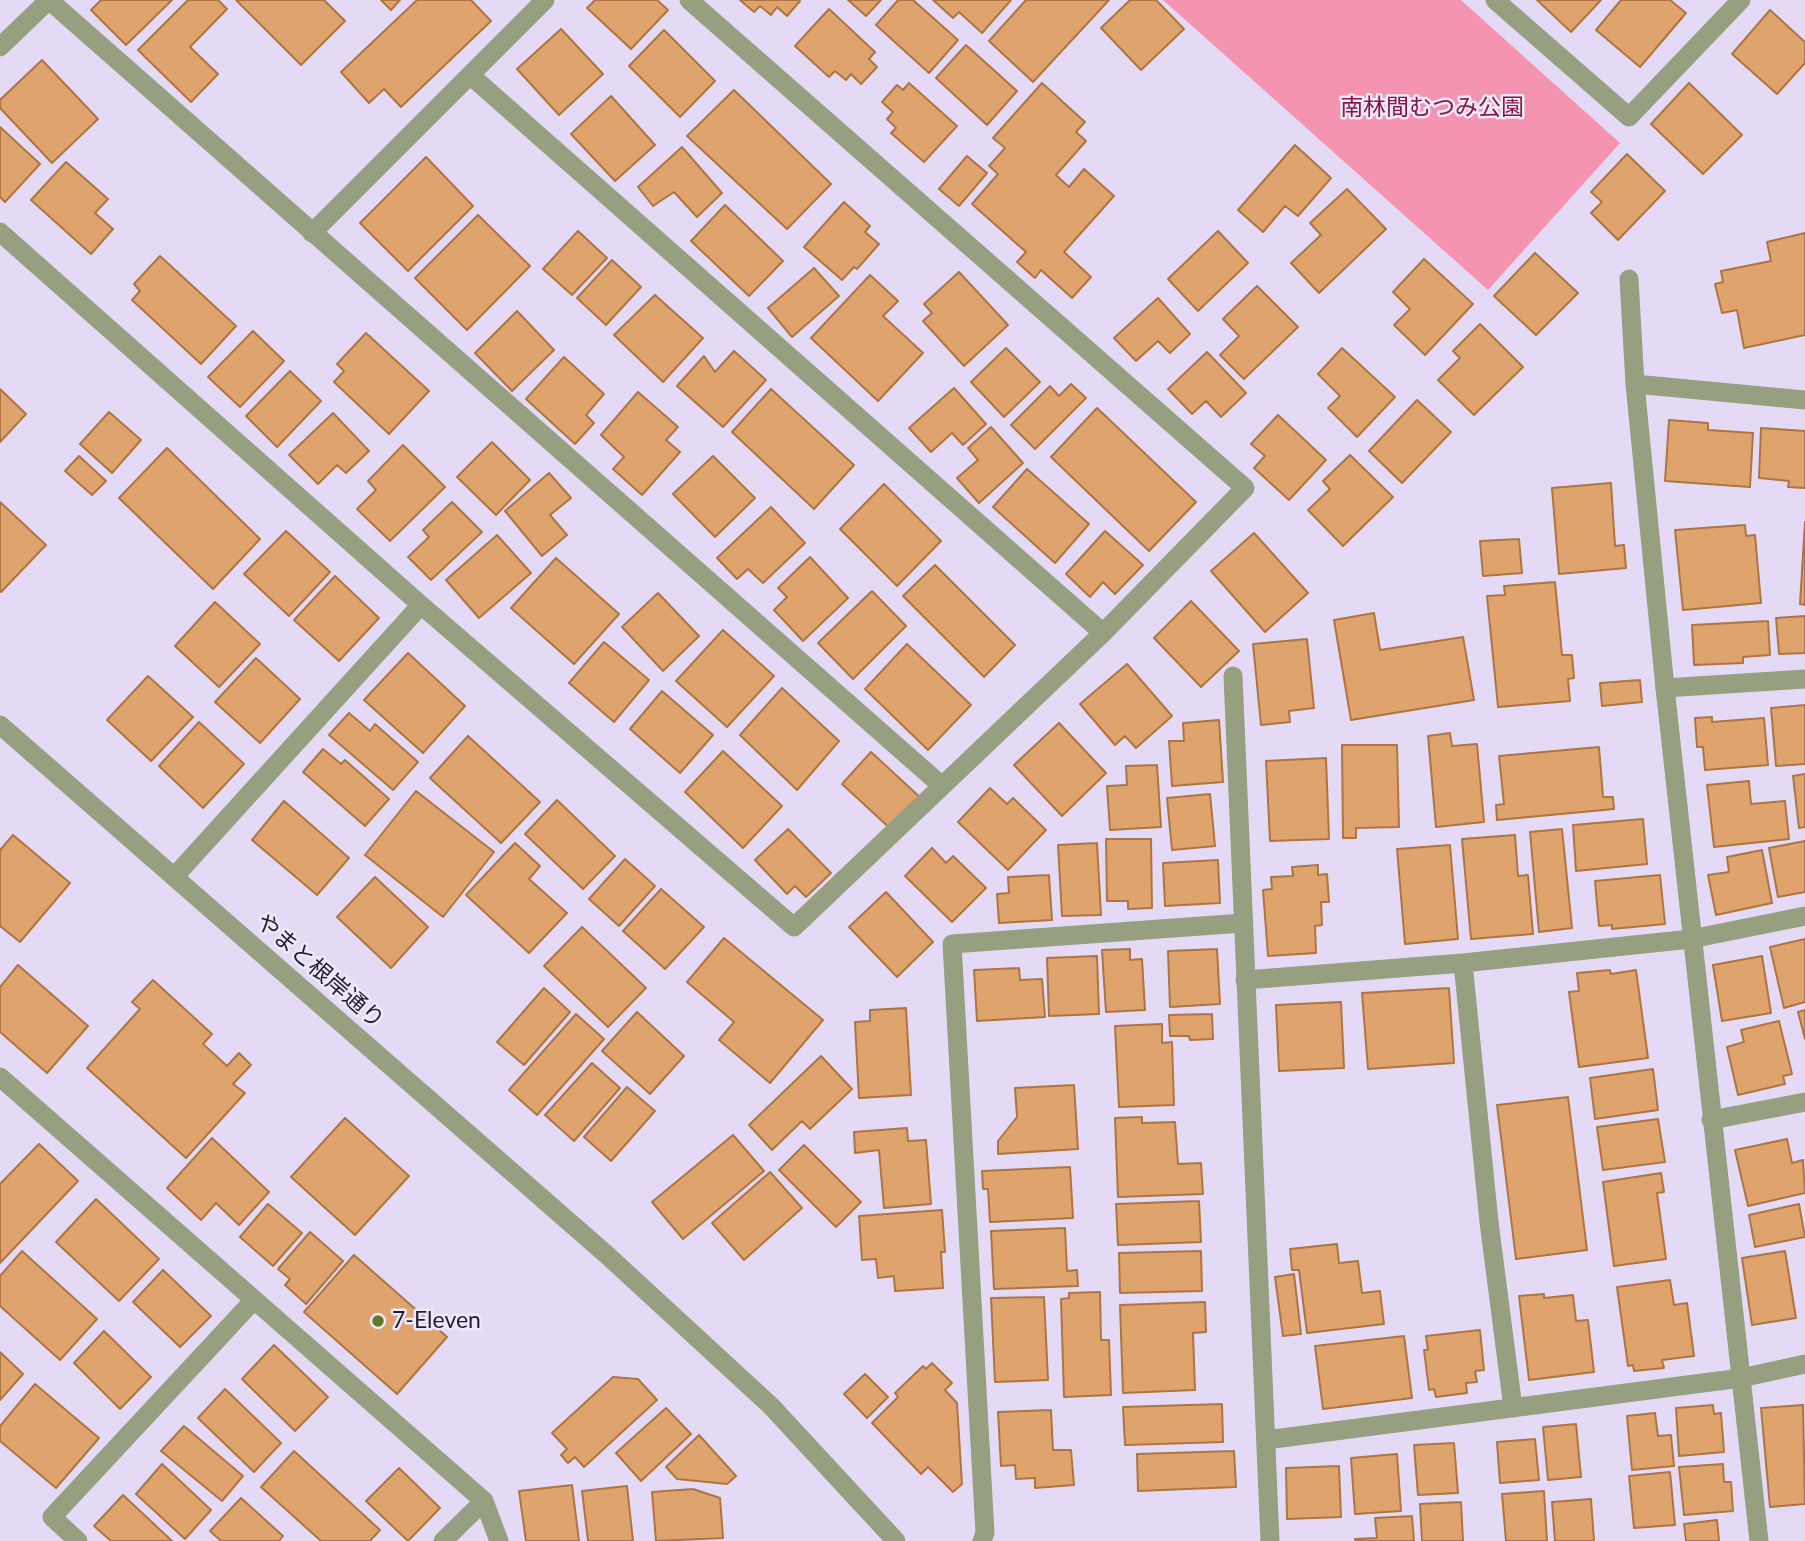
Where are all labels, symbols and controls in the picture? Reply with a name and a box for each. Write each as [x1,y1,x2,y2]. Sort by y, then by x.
park label: 南林間むつみ公園 [1340,94,1524,122]
street label: やまと根岸通り [250,908,390,1034]
place label: 7-Eleven [392,1307,481,1335]
marker: 7-Eleven [370,1313,386,1329]

